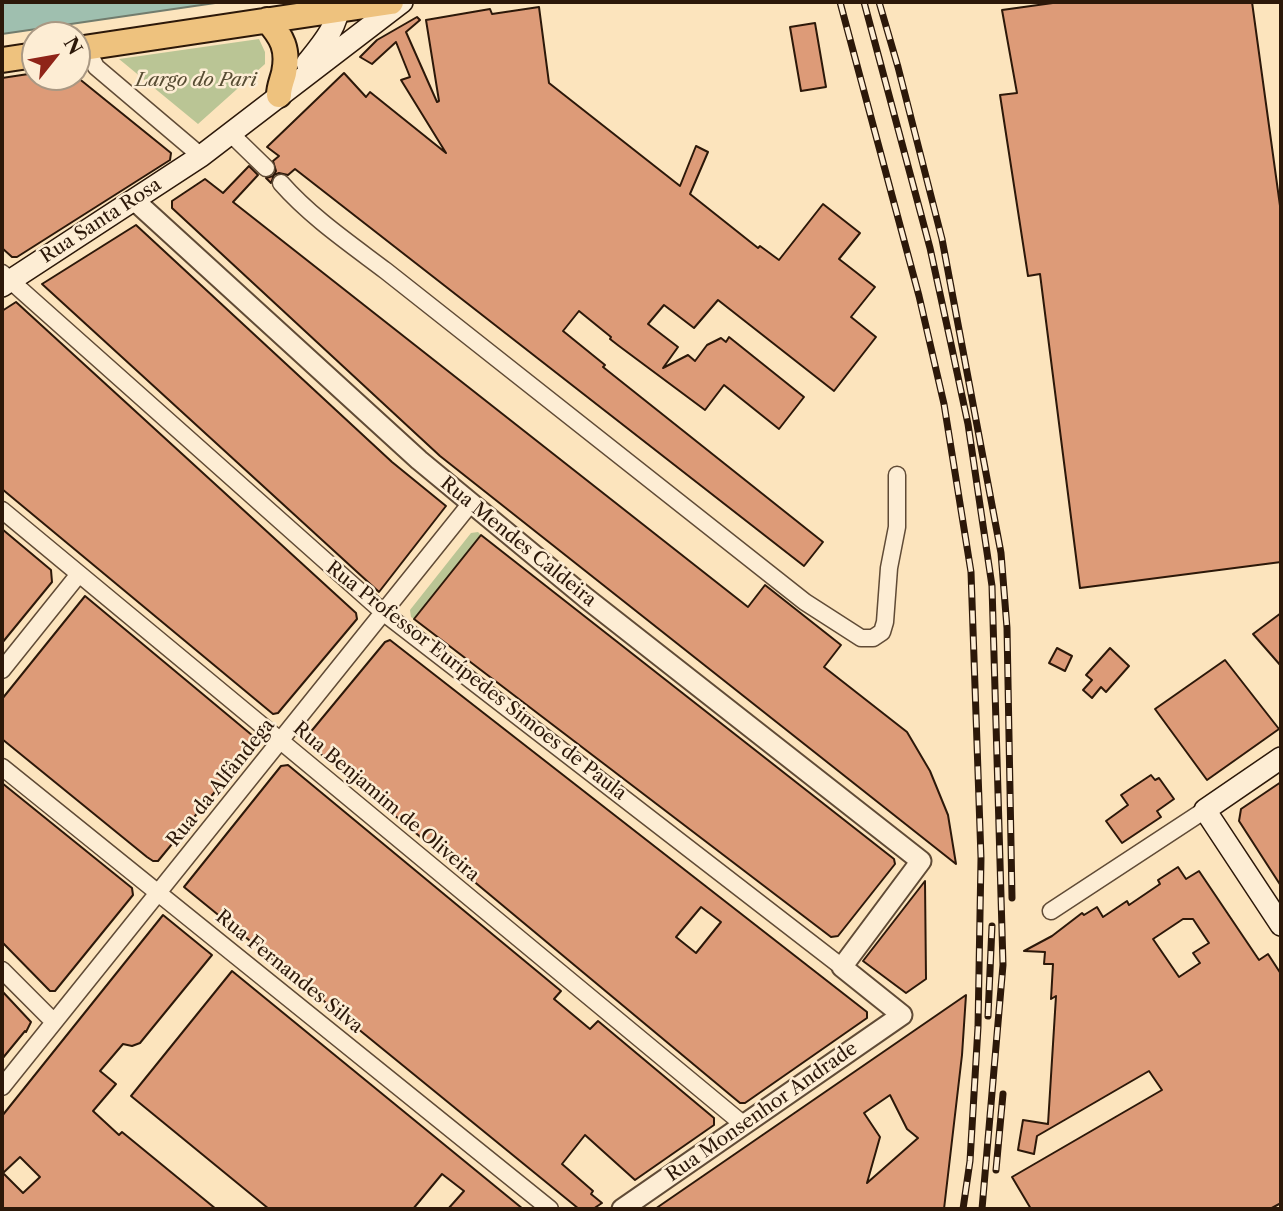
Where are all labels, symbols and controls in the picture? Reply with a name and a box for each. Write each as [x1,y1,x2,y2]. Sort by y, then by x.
north arrow [21,21,91,91]
text: N [59,33,87,59]
park label: Largo do Pari [135,70,257,92]
street label: Rua Santa Rosa [36,173,166,269]
street label: Rua Mendes Caldeira [436,472,600,612]
street label: Rua Professor Eurípedes Simoes de Paula [321,557,631,805]
street label: Rua da Alfândega [162,714,280,852]
street label: Rua Benjamim de Oliveira [288,717,484,887]
street label: Rua Fernandes Silva [211,906,367,1038]
street label: Rua Monsenhor Andrade [662,1037,862,1187]

